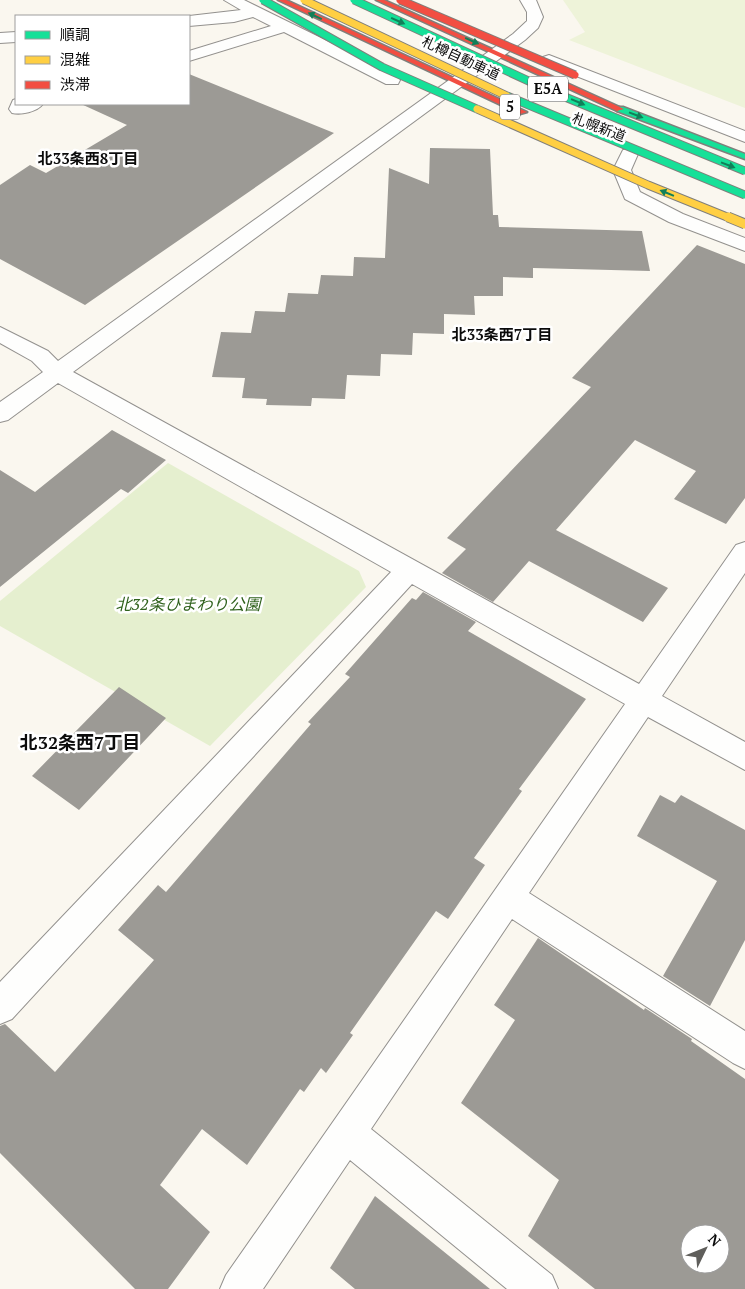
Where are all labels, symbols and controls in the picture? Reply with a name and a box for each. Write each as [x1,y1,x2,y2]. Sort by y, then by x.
one-way arrow [308,12,322,20]
legend [15,15,190,105]
one-way arrow [391,17,405,25]
text: 順調 [60,24,90,44]
street label: 札樽自動車道 [419,31,503,84]
one-way arrow [465,38,479,46]
text: 混雑 [60,49,90,69]
text: 渋滞 [60,74,90,94]
road number: E5A [528,76,568,102]
road number: 5 [500,94,520,120]
one-way arrow [571,98,585,106]
street label: 札幌新道 [570,108,629,145]
one-way arrow [629,111,644,119]
district label: 北33条西8丁目 [38,148,138,168]
one-way arrow [721,161,735,169]
one-way arrow [660,188,674,196]
district label: 北33条西7丁目 [452,324,552,344]
park label: 北32条ひまわり公園 [116,593,262,615]
district label: 北32条西7丁目 [20,730,140,754]
north arrow [680,1224,730,1274]
text: N [704,1229,726,1250]

